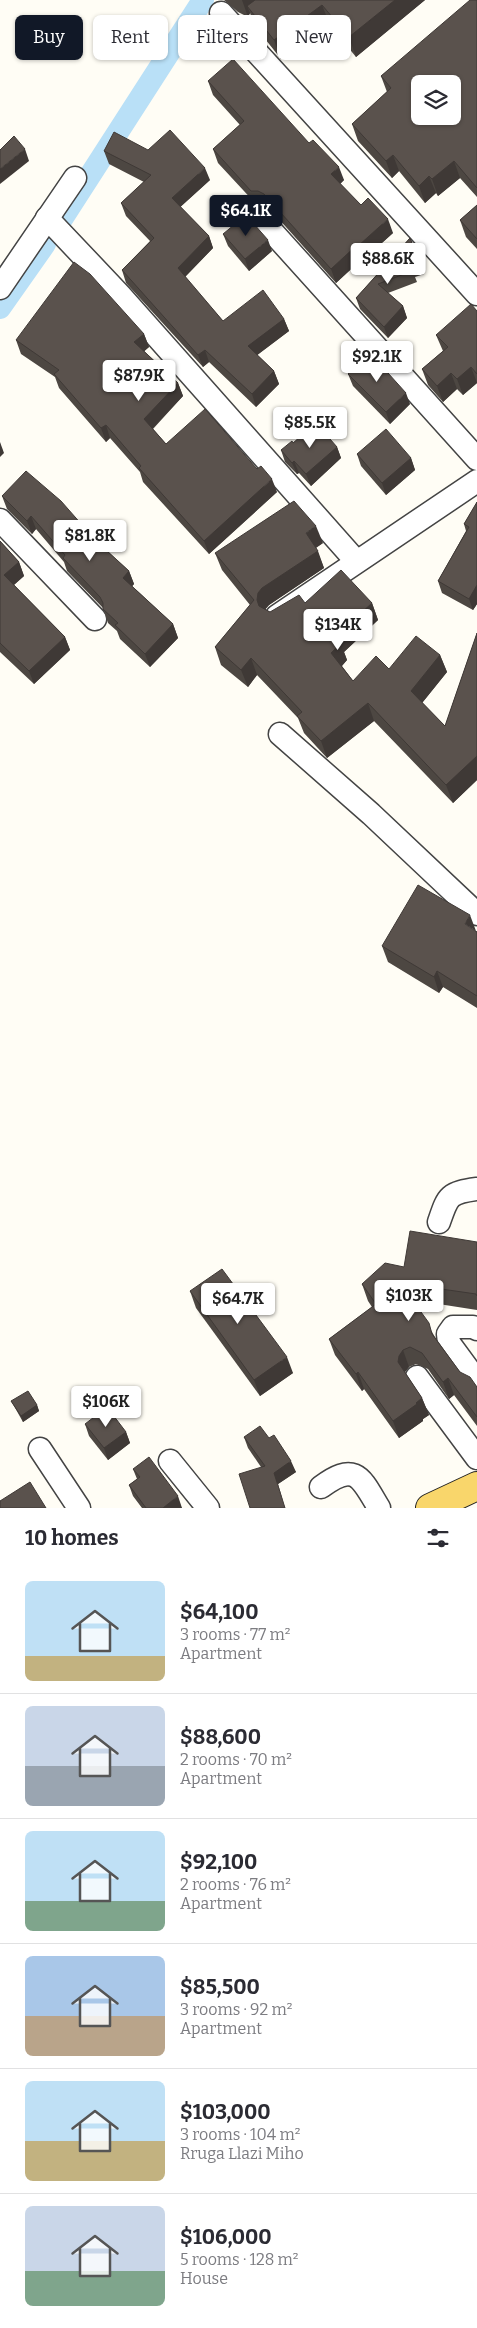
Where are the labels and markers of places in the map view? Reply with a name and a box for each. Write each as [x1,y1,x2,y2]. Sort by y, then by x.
pin: $64.1K [205,194,287,237]
pin: $88.6K [347,242,429,285]
pin: $92.1K [336,340,418,383]
pin: $87.9K [98,360,180,402]
pin: $85.5K [269,406,351,449]
pin: $81.8K [49,520,131,562]
pin: $134K [303,608,373,651]
pin: $103K [374,1280,444,1322]
pin: $64.7K [197,1282,279,1325]
pin: $106K [71,1386,141,1428]

